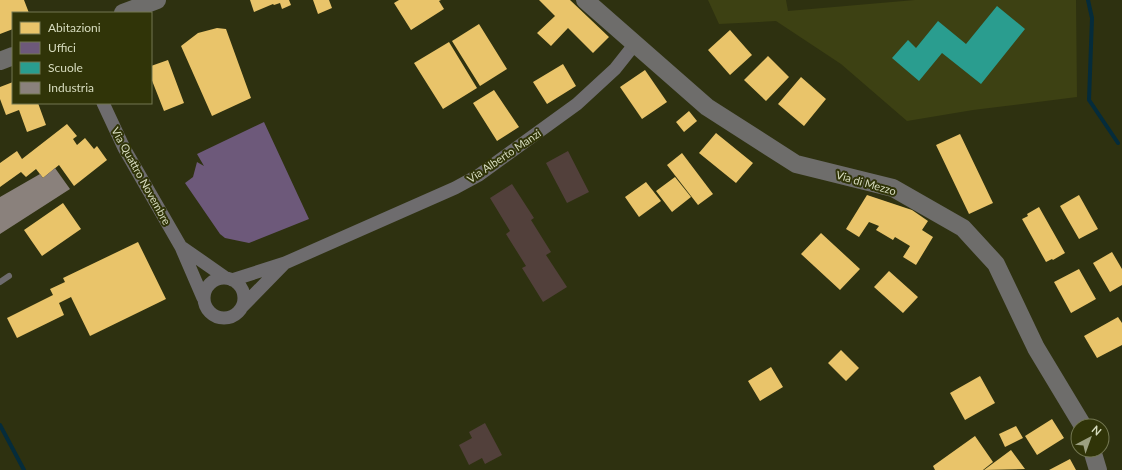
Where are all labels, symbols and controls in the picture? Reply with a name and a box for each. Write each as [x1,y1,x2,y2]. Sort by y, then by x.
legend [12,12,152,104]
text: Abitazioni [48,20,101,35]
text: Uffici [48,40,76,55]
text: Scuole [48,60,83,75]
text: Industria [48,80,94,95]
street label: Via Quattro Novembre [109,125,174,227]
street label: Via Alberto Manzi [464,126,543,185]
street label: Via di Mezzo [835,168,898,197]
north arrow [1070,418,1110,458]
text: N [1089,422,1104,438]

